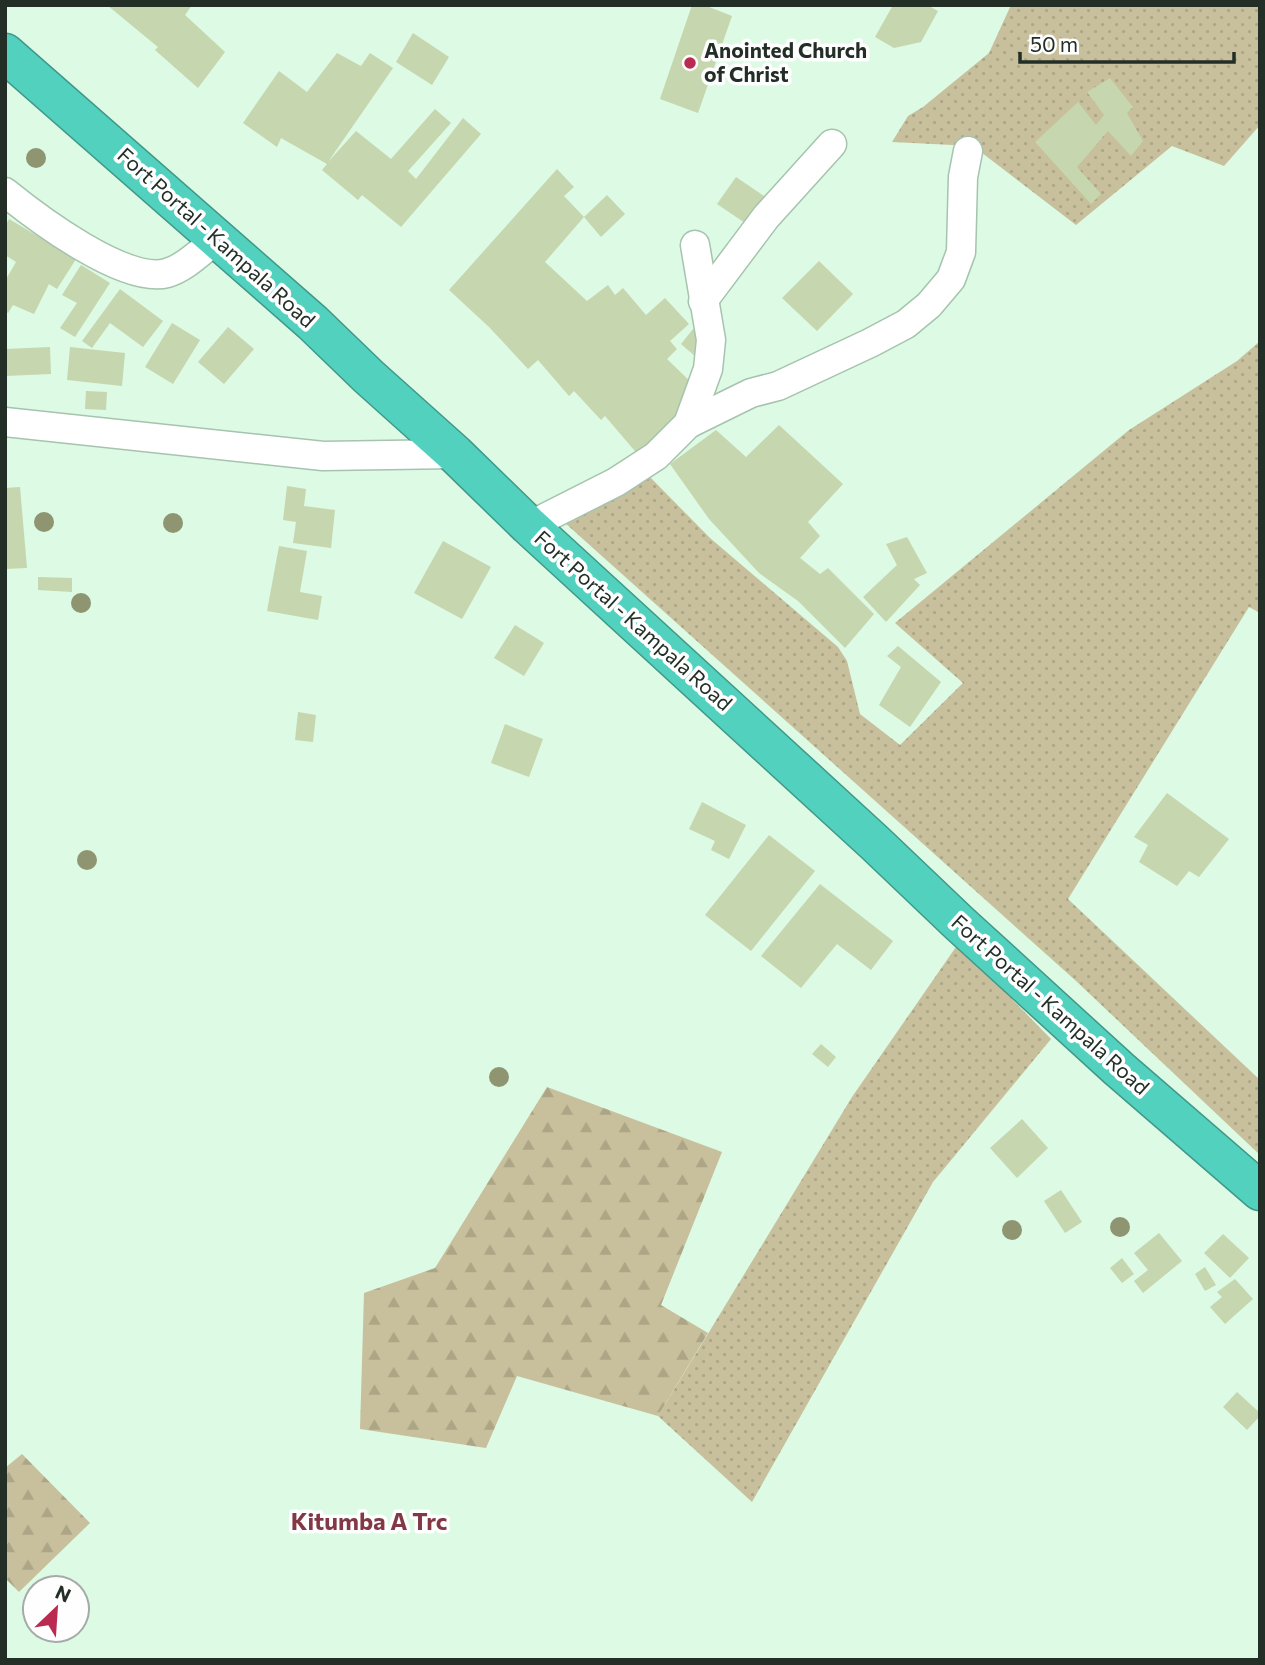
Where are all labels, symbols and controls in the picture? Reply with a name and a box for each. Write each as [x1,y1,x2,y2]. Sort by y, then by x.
scale bar [1020,21,1234,65]
text: 50 m [1030,31,1078,56]
place label: Anointed Church of Christ [704,37,867,86]
marker: Anointed Church of Christ [682,55,698,71]
street label: Fort Portal - Kampala Road [113,142,321,332]
street label: Fort Portal - Kampala Road [530,525,738,715]
street label: Fort Portal - Kampala Road [947,909,1155,1099]
district label: Kitumba A Trc [291,1506,447,1535]
north arrow [21,1574,91,1644]
text: N [52,1580,75,1607]

